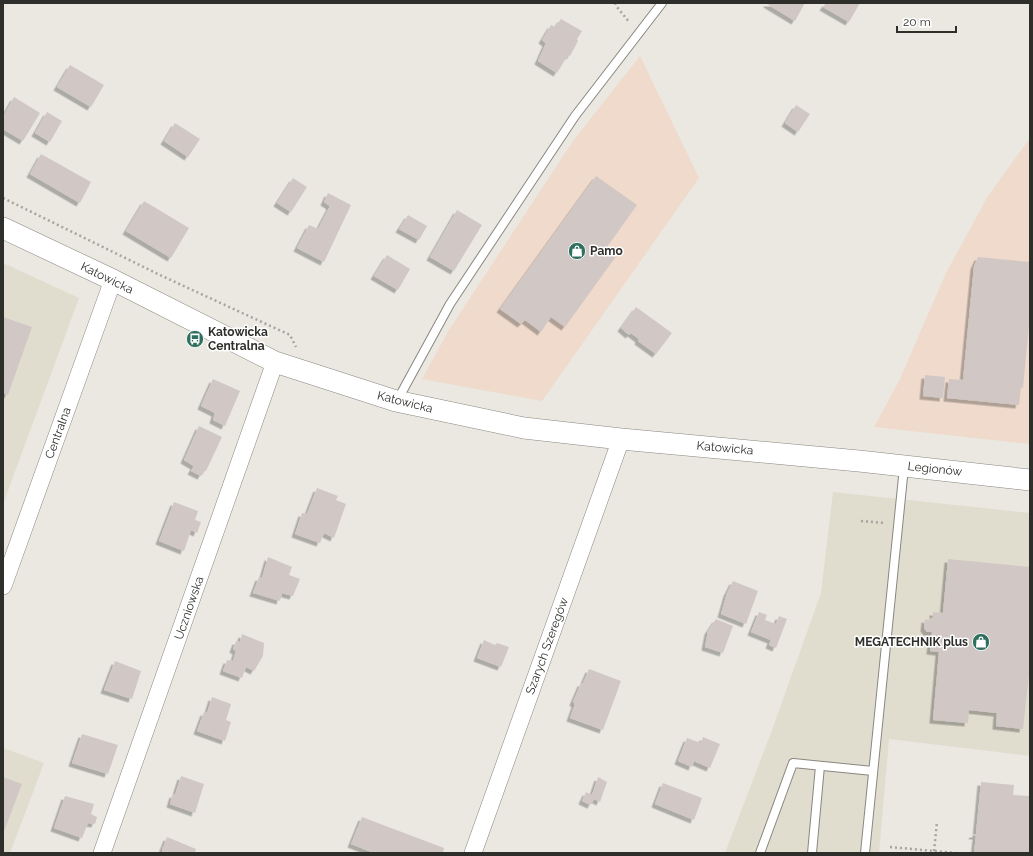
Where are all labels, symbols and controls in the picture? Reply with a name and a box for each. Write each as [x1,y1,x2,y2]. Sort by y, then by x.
scale bar [897,8,956,34]
text: 20 m [903,15,931,29]
shop icon: Pamo [567,241,587,261]
place label: Pamo [590,244,623,258]
street label: Katowicka [78,259,136,297]
place label: Katowicka Centralna [208,325,268,353]
bus stop icon: Katowicka Centralna [185,329,205,349]
street label: Katowicka [376,388,434,416]
street label: Centralna [42,405,74,461]
street label: Katowicka [696,439,754,457]
street label: Legionów [907,459,963,479]
street label: Uczniowska [172,574,206,642]
street label: Szarych Szeregów [523,595,571,696]
shop icon: MEGATECHNIK plus [971,632,991,652]
place label: MEGATECHNIK plus [855,635,968,649]

